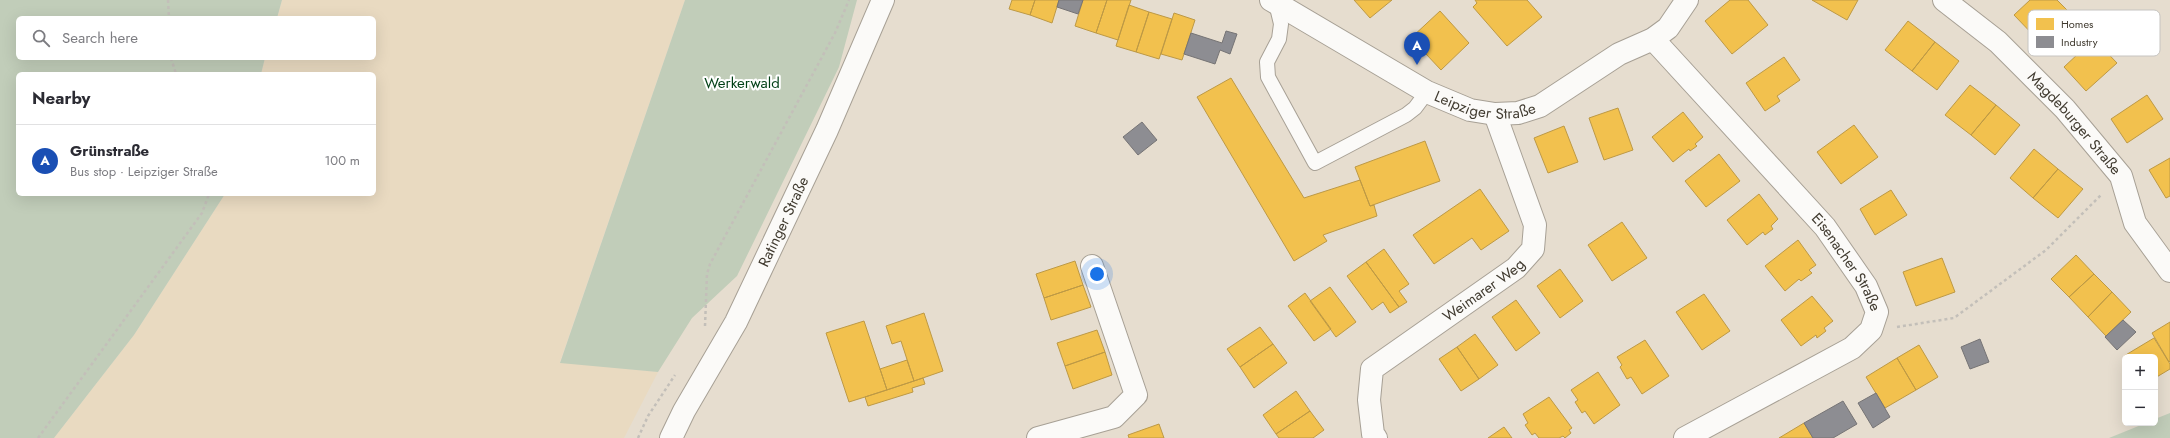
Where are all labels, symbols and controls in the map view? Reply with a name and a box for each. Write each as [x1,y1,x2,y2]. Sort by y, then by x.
legend [2028,10,2160,56]
search box [16,16,376,60]
text: Homes [2061,16,2094,32]
icon: search [30,27,52,49]
text: Search here [62,27,138,49]
pin: A [1404,32,1430,65]
text: Industry [2061,34,2098,50]
street label: Magdeburger Straße [2022,66,2127,180]
park label: Werkerwald [704,72,780,94]
street label: Leipziger Straße [1431,85,1539,125]
text: Nearby [32,86,90,110]
text: Grünstraße [70,140,149,162]
text: A [40,151,50,170]
text: 100 m [325,151,360,170]
text: Bus stop · Leipziger Straße [70,162,218,181]
street label: Ratinger Straße [753,173,814,270]
street label: Eisenacher Straße [1806,208,1886,315]
street label: Weimarer Weg [1438,254,1530,327]
your location [1087,264,1107,284]
map controls [2122,354,2158,426]
button: + [2122,354,2158,390]
button: − [2122,390,2158,426]

